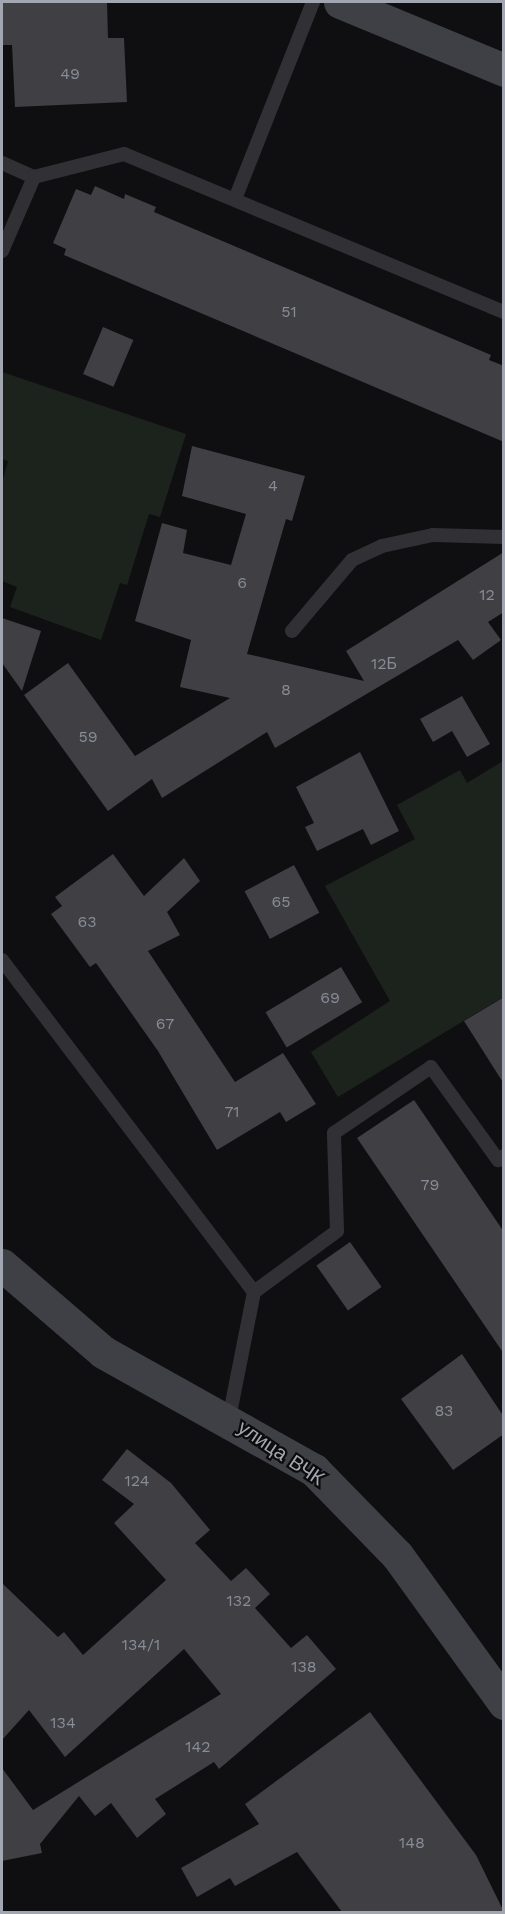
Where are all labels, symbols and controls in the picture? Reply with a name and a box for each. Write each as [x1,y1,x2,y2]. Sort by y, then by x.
house number: 49 [60,64,80,84]
house number: 51 [281,302,297,322]
house number: 4 [268,476,278,496]
house number: 6 [237,573,247,593]
house number: 12 [479,585,495,605]
house number: 12Б [371,654,397,674]
house number: 8 [281,680,291,700]
house number: 59 [78,727,98,747]
house number: 65 [271,892,291,912]
house number: 63 [77,912,97,932]
house number: 69 [320,988,340,1008]
house number: 67 [156,1014,174,1034]
house number: 71 [224,1102,240,1122]
house number: 79 [421,1175,439,1195]
house number: 83 [435,1401,453,1421]
street label: улица ВЧК [233,1415,329,1491]
house number: 124 [125,1471,149,1491]
house number: 132 [227,1591,251,1611]
house number: 134/1 [122,1635,160,1655]
house number: 138 [291,1657,317,1677]
house number: 134 [50,1713,76,1733]
house number: 142 [185,1737,211,1757]
house number: 148 [399,1833,425,1853]

